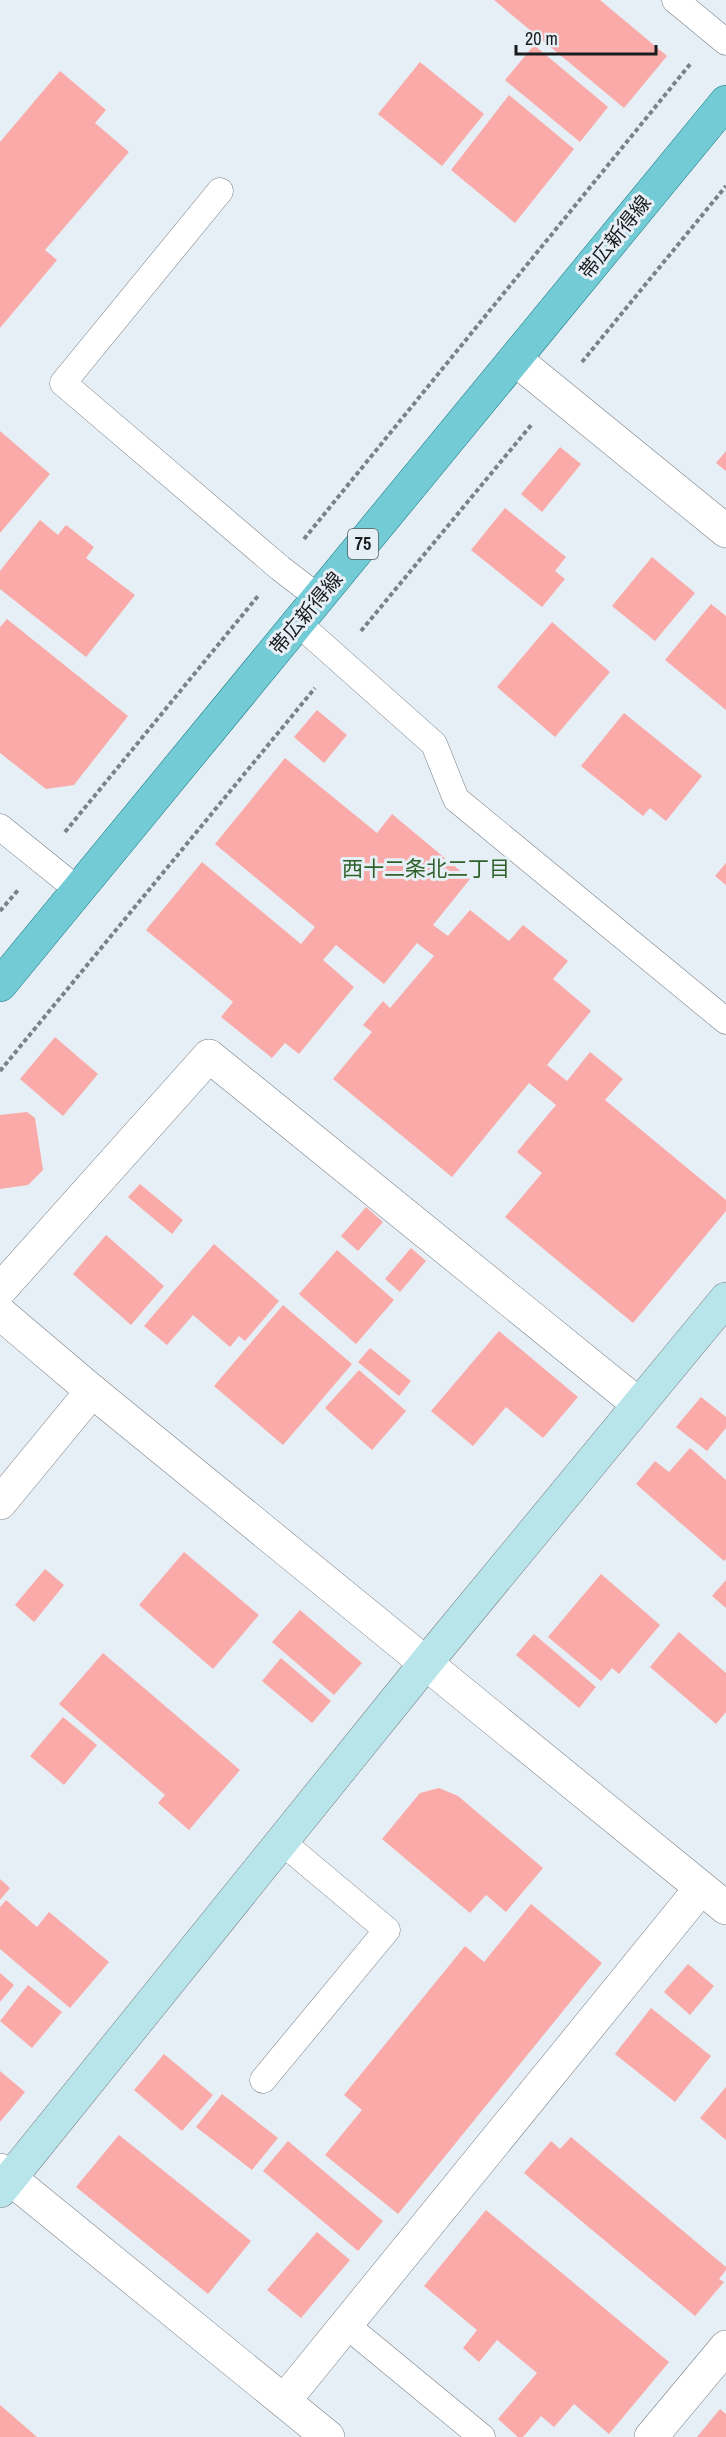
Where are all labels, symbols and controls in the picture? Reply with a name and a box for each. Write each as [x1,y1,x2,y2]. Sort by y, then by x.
scale bar [516,18,656,56]
text: 20 m [525,26,558,51]
street label: 帯広新得線 [573,189,657,284]
road number: 75 [348,529,378,559]
street label: 帯広新得線 [263,566,348,660]
district label: 西十二条北二丁目 [342,854,510,883]

